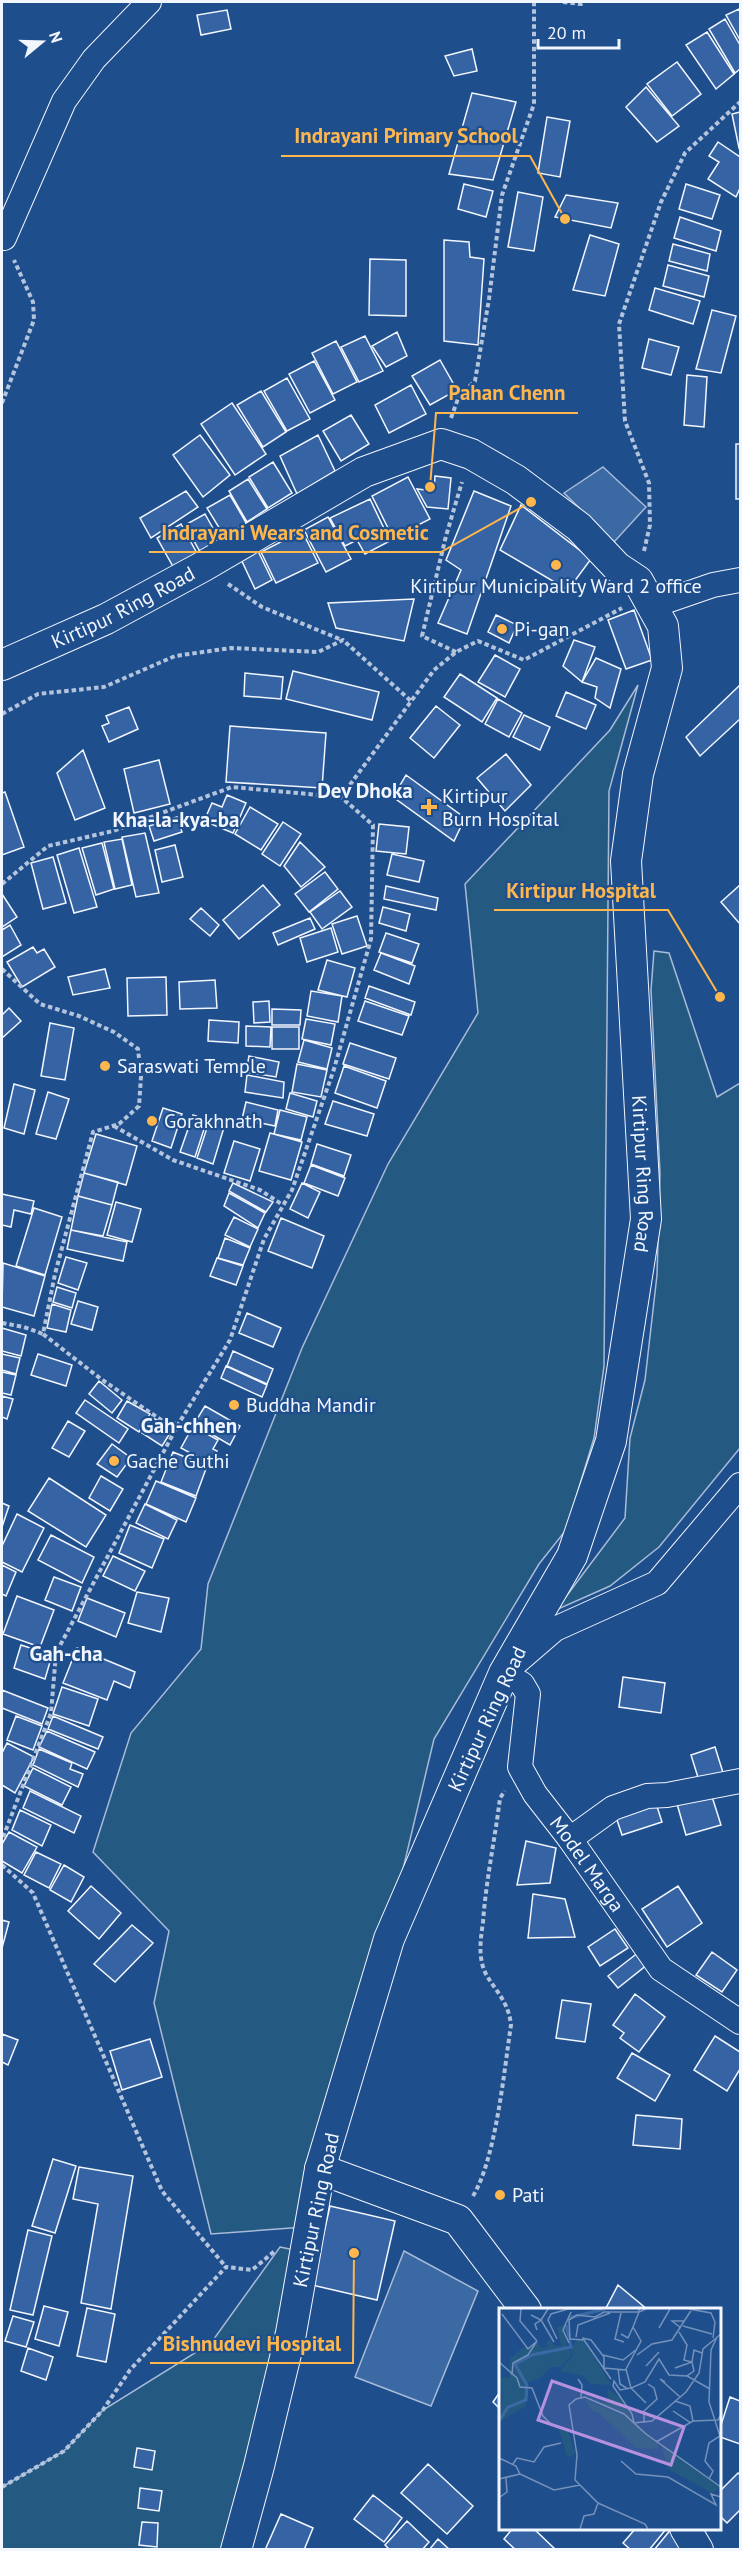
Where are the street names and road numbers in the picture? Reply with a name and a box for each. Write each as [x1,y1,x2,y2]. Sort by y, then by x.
street label: Kirtipur Ring Road [47,560,199,655]
street label: Kirtipur Ring Road [626,1094,659,1254]
street label: Kirtipur Ring Road [442,1642,532,1796]
street label: Model Marga [544,1811,630,1917]
street label: Kirtipur Ring Road [287,2130,345,2290]

